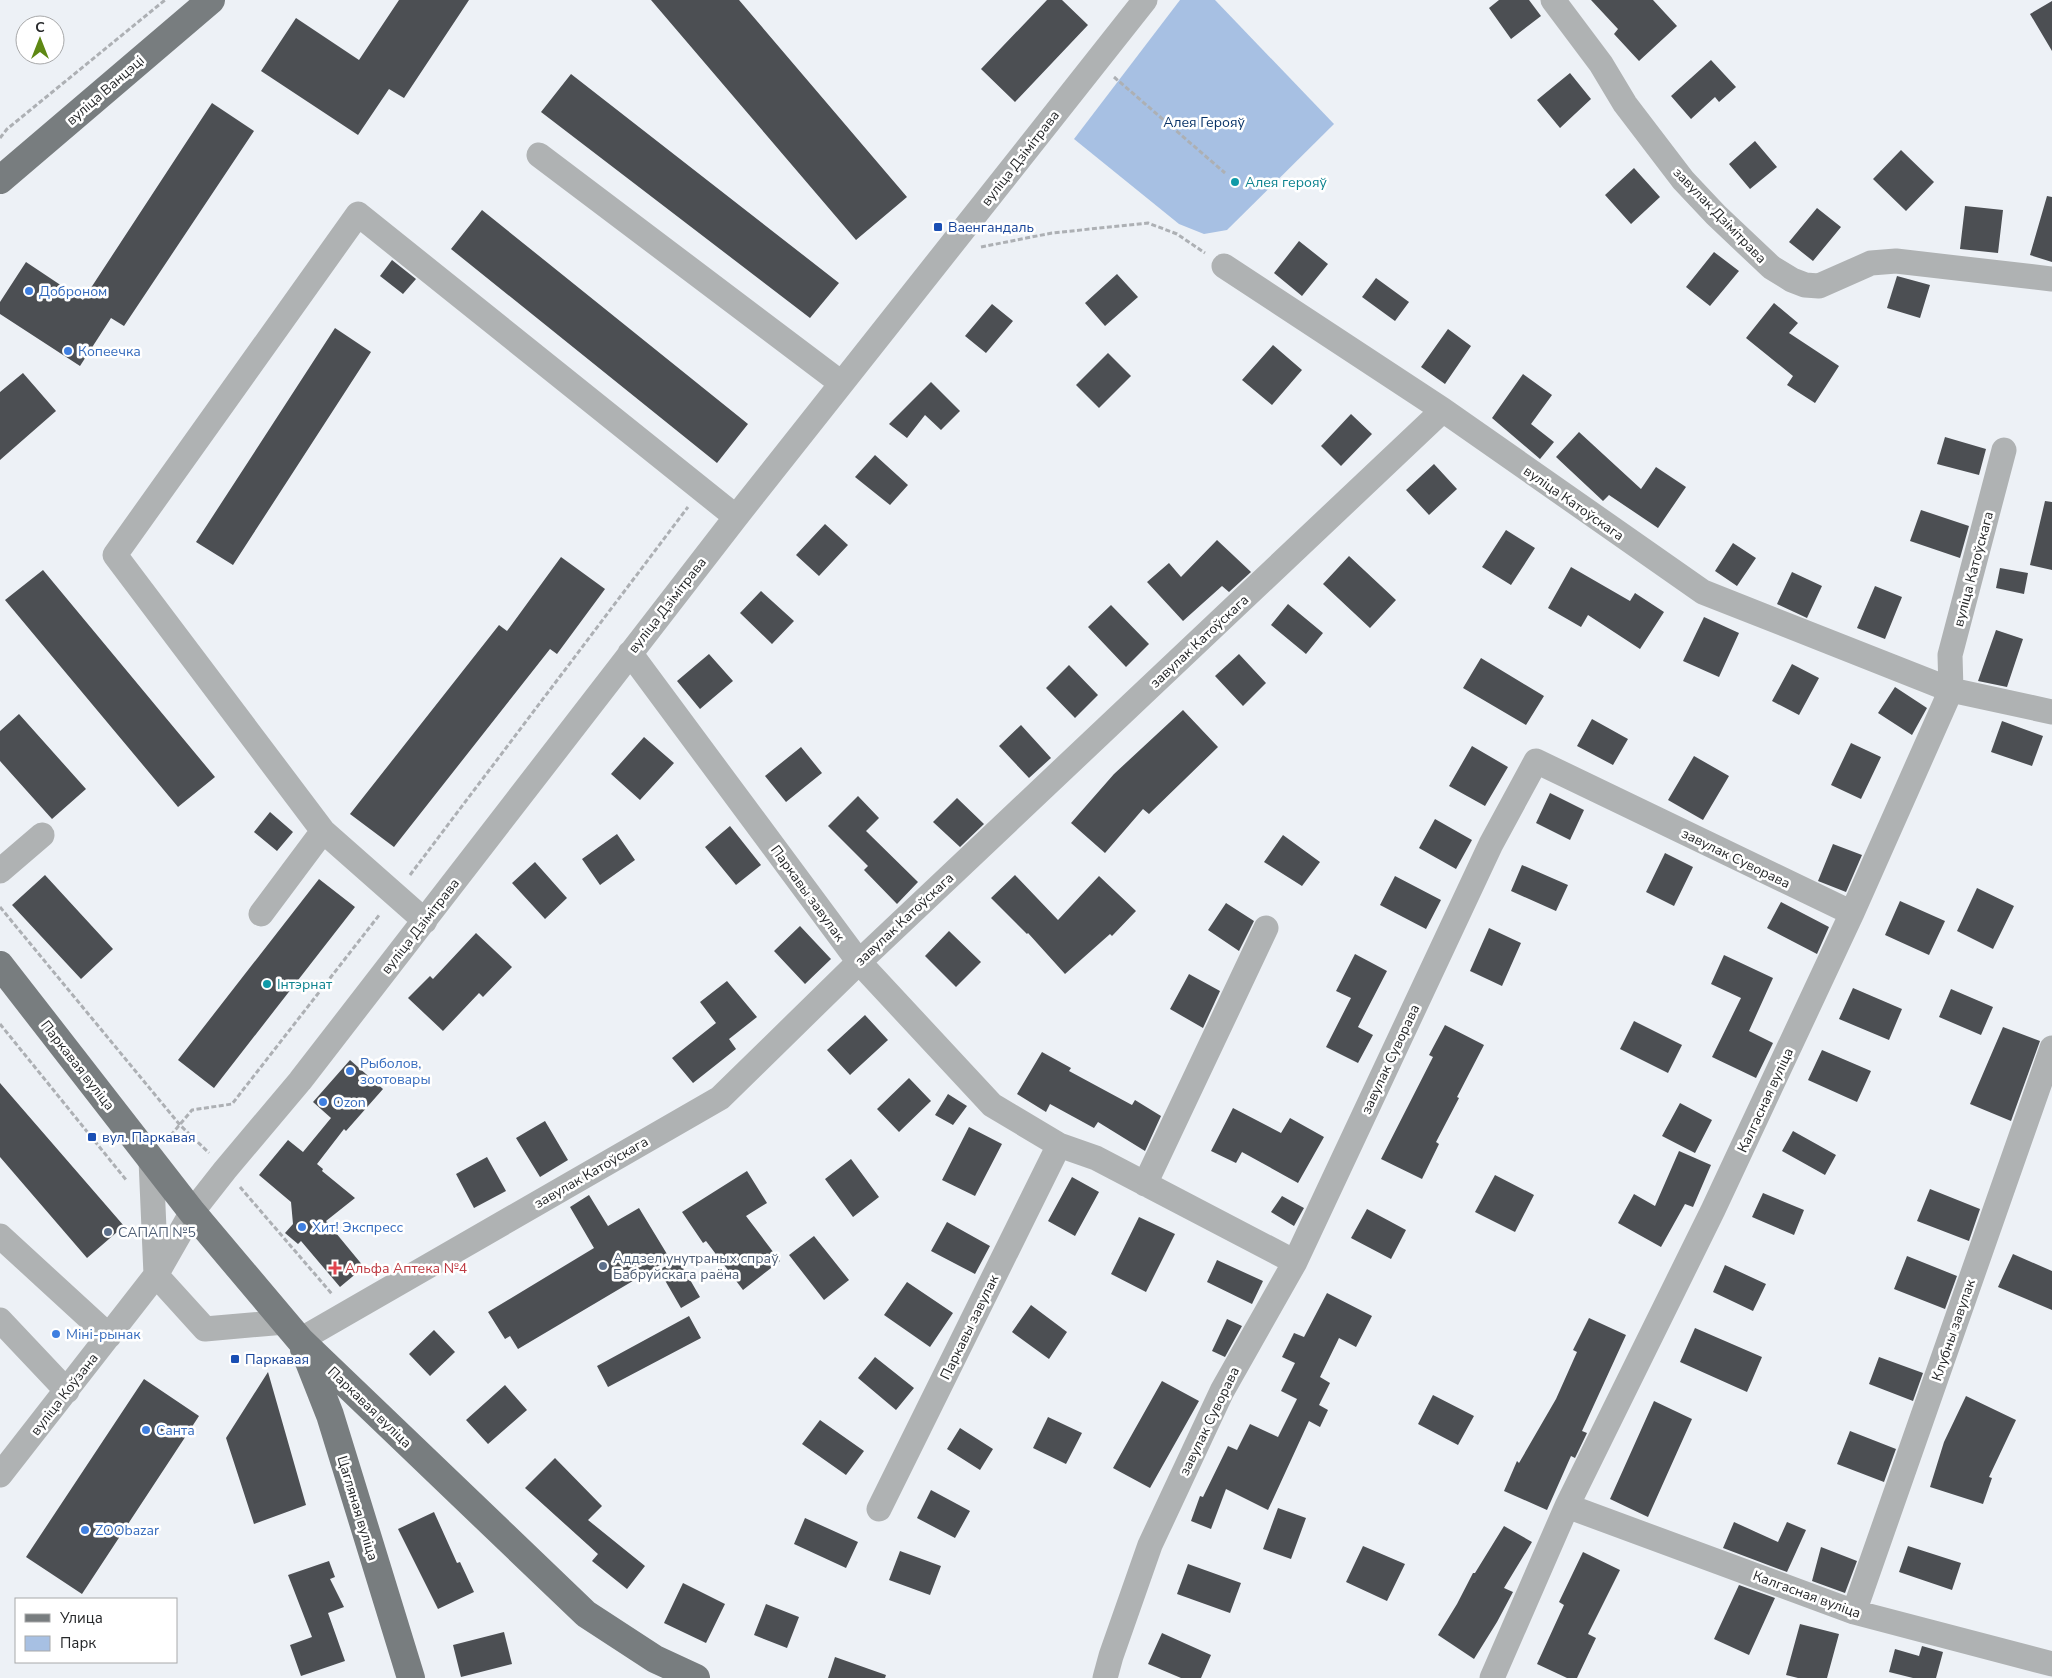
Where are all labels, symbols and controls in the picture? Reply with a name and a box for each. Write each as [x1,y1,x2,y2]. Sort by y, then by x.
north arrow [15,15,65,65]
text: С [35,18,45,37]
street label: вуліца Ванцэці [62,51,148,130]
street label: вуліца Дзімітрава [977,107,1064,210]
park label: Алея Герояў [1163,113,1245,132]
street label: завулак Дзімітрава [1669,163,1770,268]
place label: Алея герояў [1245,173,1327,192]
marker: Алея герояў [1229,176,1241,188]
place label: Ваенгандаль [948,218,1034,237]
marker: Ваенгандаль [932,221,944,233]
place label: Доброном [39,282,107,301]
marker: Доброном [23,285,35,297]
place label: Копеечка [78,342,141,361]
marker: Копеечка [62,345,74,357]
street label: вуліца Катоўскага [1520,462,1628,545]
street label: вуліца Катоўскага [1949,509,1998,629]
street label: вуліца Дзімітрава [624,554,711,657]
street label: завулак Катоўскага [1146,591,1253,692]
street label: завулак Суворава [1678,824,1793,893]
street label: Паркавы завулак [766,841,849,946]
street label: завулак Катоўскага [851,869,958,970]
street label: вуліца Дзімітрава [377,875,464,978]
place label: Інтэрнат [277,975,333,994]
marker: Інтэрнат [261,978,273,990]
street label: завулак Суворава [1357,1001,1424,1117]
street label: Паркавая вуліца [36,1016,119,1114]
street label: Калгасная вуліца [1733,1045,1798,1156]
place label: Рыболов, зоотовары [360,1054,431,1089]
marker: Рыболов, зоотовары [344,1065,356,1077]
place label: Ozon [333,1093,366,1112]
marker: Ozon [317,1096,329,1108]
place label: вул. Паркавая [102,1128,196,1147]
marker: вул. Паркавая [86,1131,98,1143]
street label: завулак Катоўскага [531,1132,652,1213]
place label: Хит! Экспресс [312,1218,403,1237]
marker: Хит! Экспресс [296,1221,308,1233]
place label: САПАП №5 [118,1223,196,1242]
marker: САПАП №5 [102,1226,114,1238]
place label: Аддзел унутраных спраў Бабруйскага раёна [613,1249,779,1284]
place label: Альфа Аптека №4 [345,1259,467,1278]
marker: Аддзел унутраных спраў Бабруйскага раёна [597,1260,609,1272]
marker: Альфа Аптека №4 [329,1262,341,1274]
street label: Паркавы завулак [936,1271,1003,1383]
street label: Клубны завулак [1927,1276,1980,1384]
place label: Міні-рынак [66,1325,141,1344]
marker: Міні-рынак [50,1328,62,1340]
street label: вуліца Коўзана [26,1349,103,1439]
place label: Паркавая [245,1350,309,1369]
marker: Паркавая [229,1353,241,1365]
street label: Паркавая вуліца [324,1362,416,1452]
street label: завулак Суворава [1175,1364,1244,1479]
place label: Санта [156,1421,195,1440]
marker: Санта [140,1424,152,1436]
street label: Цагляная вуліца [333,1453,383,1563]
place label: ZOObazar [95,1521,159,1540]
marker: ZOObazar [79,1524,91,1536]
street label: Калгасная вуліца [1750,1566,1863,1623]
legend [15,1598,178,1663]
text: Улица [59,1608,103,1628]
text: Парк [60,1633,96,1653]

